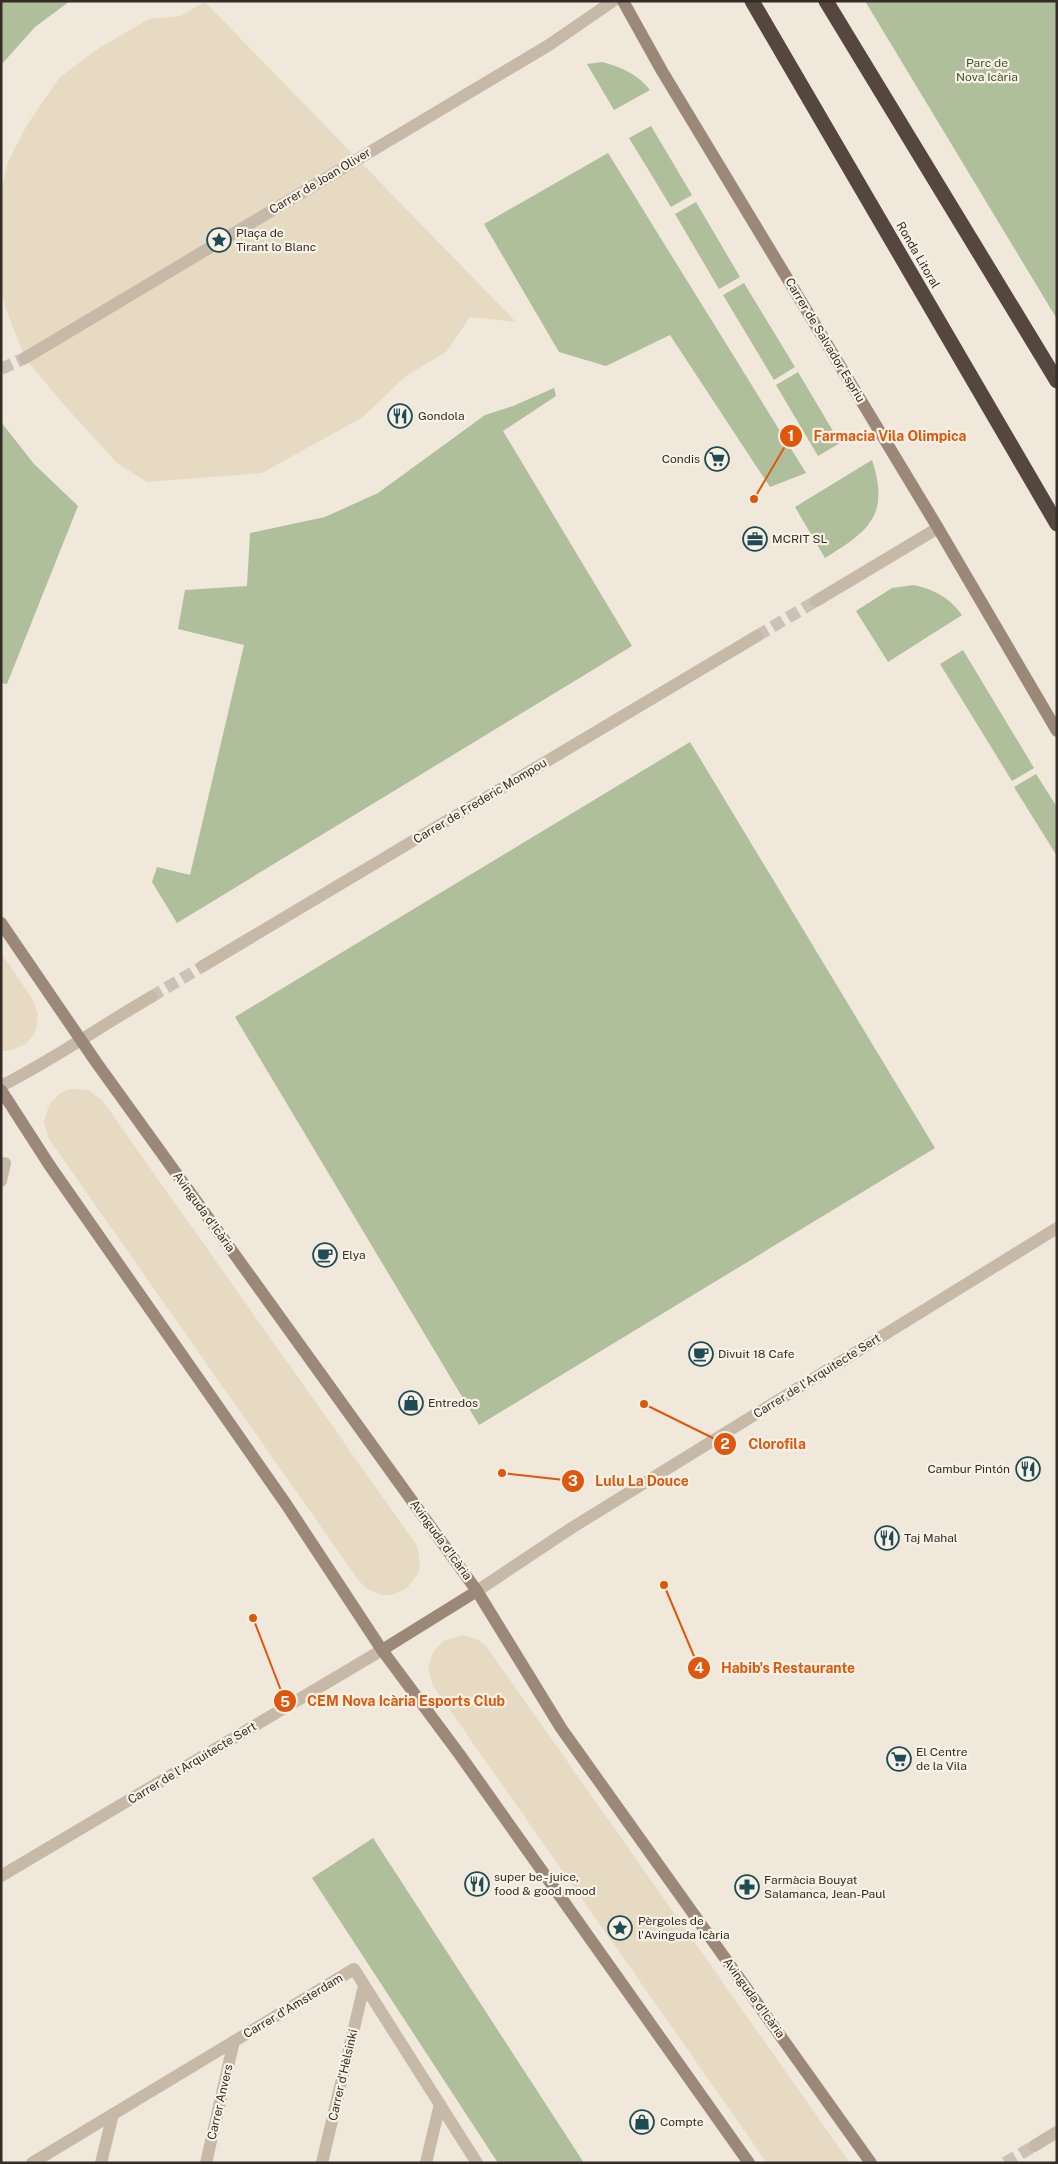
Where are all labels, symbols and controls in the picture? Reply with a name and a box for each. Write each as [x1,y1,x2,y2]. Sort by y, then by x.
park label: Parc de Nova Icària [956,56,1018,84]
street label: Carrer de Joan Oliver [267,145,373,217]
street label: Ronda Litoral [893,219,943,291]
place label: Plaça de Tirant lo Blanc [236,226,316,254]
place icon: Plaça de Tirant lo Blanc [206,227,232,253]
street label: Carrer de Salvador Espriu [782,275,868,405]
restaurant icon: Gondola [387,403,413,429]
place label: Gondola [418,409,465,423]
callout: Farmacia Vila Olimpica [778,421,977,450]
text: 1 [788,427,794,444]
text: Farmacia Vila Olimpica [813,428,967,444]
supermarket icon: Condis [704,446,730,472]
place label: Condis [662,452,700,466]
office icon: MCRIT SL [742,526,768,552]
place label: MCRIT SL [772,532,827,546]
street label: Carrer de Frederic Mompou [411,756,549,846]
street label: Avinguda d'Icària [170,1169,238,1255]
cafe icon: Elya [312,1242,338,1268]
place label: Elya [342,1248,366,1262]
street label: Carrer de l'Arquitecte Sert [751,1331,883,1421]
cafe icon: Divuit 18 Cafe [688,1341,714,1367]
place label: Divuit 18 Cafe [718,1347,795,1361]
shop icon: Entredos [398,1390,424,1416]
place label: Entredos [428,1396,478,1410]
callout: Clorofila [713,1430,816,1459]
text: 2 [720,1435,730,1452]
text: Clorofila [748,1436,806,1452]
restaurant icon: Cambur Pintón [1015,1456,1041,1482]
place label: Cambur Pintón [927,1462,1010,1476]
callout: Lulu La Douce [560,1467,699,1496]
text: 3 [568,1472,578,1489]
text: Lulu La Douce [595,1473,689,1489]
street label: Avinguda d'Icària [407,1497,475,1583]
restaurant icon: Taj Mahal [874,1525,900,1551]
place label: Taj Mahal [904,1531,958,1545]
callout: Habib's Restaurante [686,1654,866,1683]
text: 4 [694,1659,704,1676]
text: Habib's Restaurante [721,1660,855,1676]
callout: CEM Nova Icària Esports Club [272,1687,515,1716]
text: 5 [280,1693,290,1710]
text: CEM Nova Icària Esports Club [307,1693,505,1709]
street label: Carrer de l'Arquitecte Sert [125,1719,259,1807]
place label: El Centre de la Vila [916,1745,968,1773]
supermarket icon: El Centre de la Vila [886,1746,912,1772]
place label: super be - juice, food & good mood [494,1870,596,1898]
restaurant icon: super be - juice, food & good mood [464,1871,490,1897]
place label: Farmàcia Bouyat Salamanca, Jean-Paul [764,1873,886,1901]
pharmacy icon: Farmàcia Bouyat Salamanca, Jean-Paul [734,1874,760,1900]
place label: Pèrgoles de l'Avinguda Icària [638,1914,730,1942]
place icon: Pèrgoles de l'Avinguda Icària [607,1915,633,1941]
street label: Avinguda d'Icària [720,1955,788,2041]
street label: Carrer d'Amsterdam [241,1971,345,2041]
street label: Carrer d'Hèlsinki [326,2028,360,2122]
street label: Carrer Anvers [204,2063,236,2141]
shop icon: Compte [629,2109,655,2135]
place label: Compte [660,2115,704,2129]

